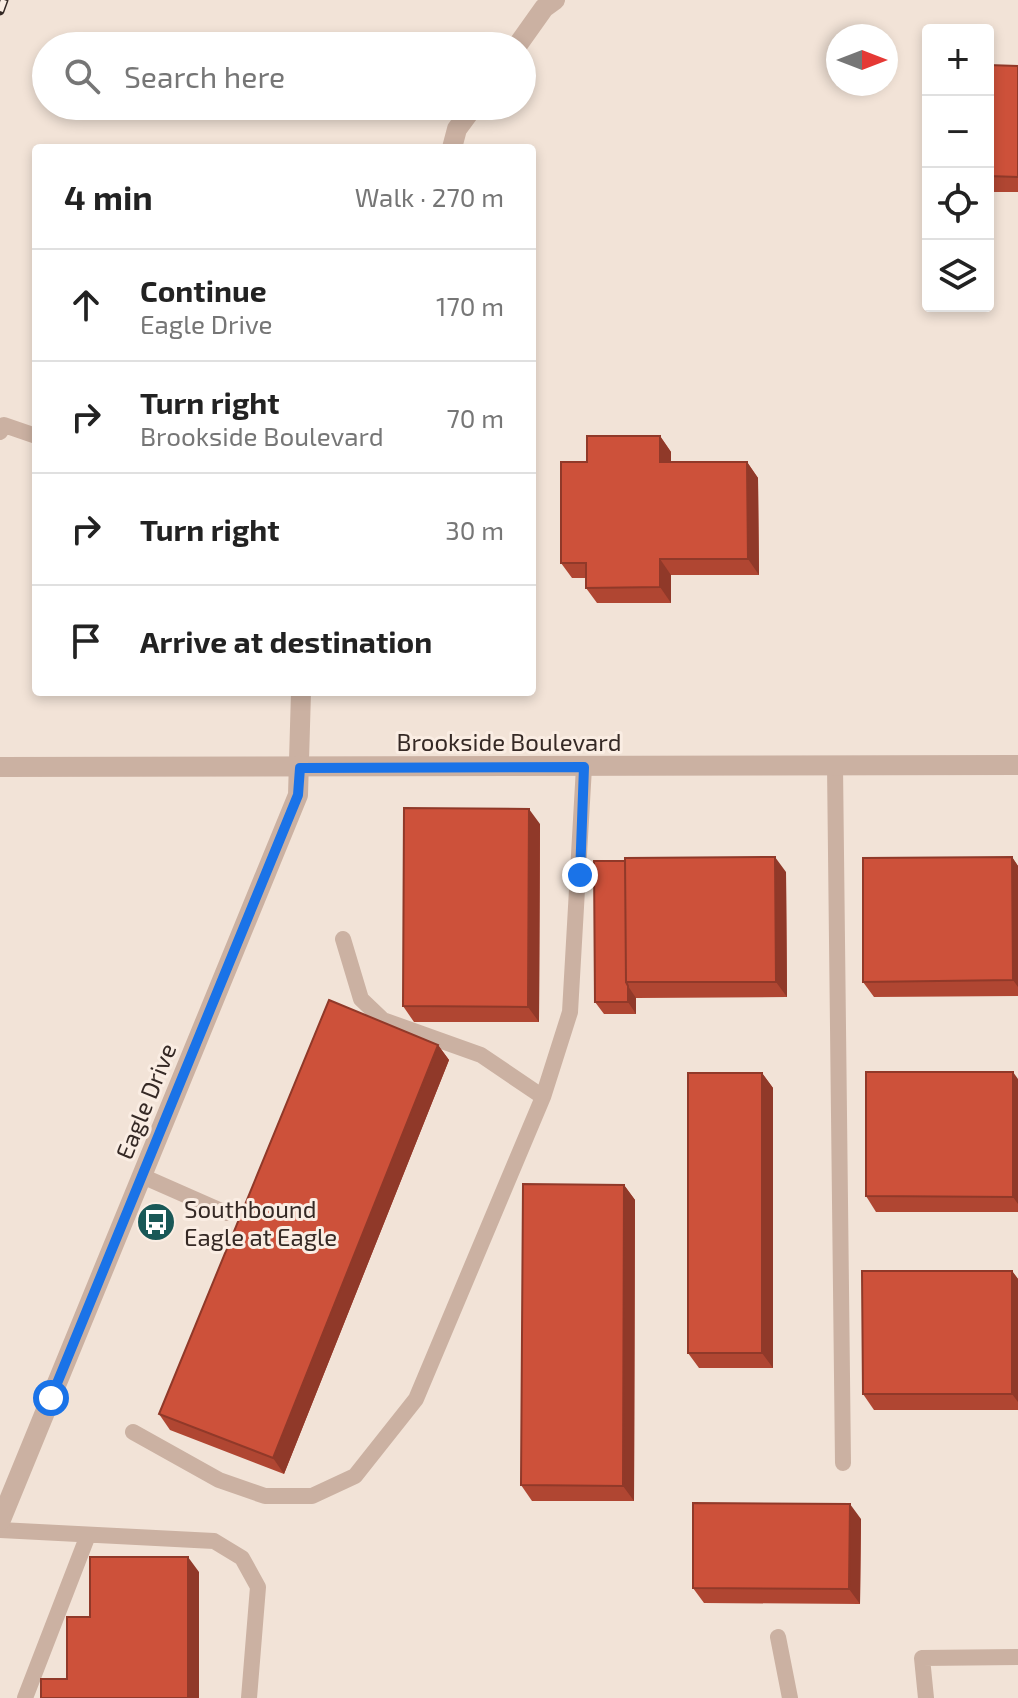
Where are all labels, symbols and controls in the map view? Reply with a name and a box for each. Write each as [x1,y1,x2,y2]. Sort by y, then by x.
north arrow [826,24,898,96]
map controls [922,24,994,312]
button: + [922,24,994,96]
search box [32,32,536,120]
icon: search [60,54,104,98]
text: Search here [124,58,285,94]
button: − [922,96,994,168]
button: locate [922,168,994,240]
text: 4 min [64,176,153,217]
text: Walk · 270 m [355,181,504,212]
button: layers [922,240,994,312]
text: Continue [140,272,267,308]
icon: ahead [64,283,108,327]
text: 170 m [436,290,504,321]
text: Eagle Drive [140,308,273,339]
text: Turn right [140,384,280,420]
icon: right [64,395,108,439]
text: 70 m [446,402,504,433]
text: Brookside Boulevard [140,420,384,451]
icon: right [64,507,108,551]
text: Turn right [140,511,280,547]
text: 30 m [445,514,504,545]
icon: arrive [64,619,108,663]
text: Arrive at destination [140,623,432,659]
street label: Brookside Boulevard [397,727,621,756]
route end [562,857,598,893]
street label: Eagle Drive [109,1039,181,1163]
place label: Southbound Eagle at Eagle [184,1194,337,1251]
bus stop icon: Southbound Eagle at Eagle [135,1201,177,1243]
route start [33,1380,69,1416]

